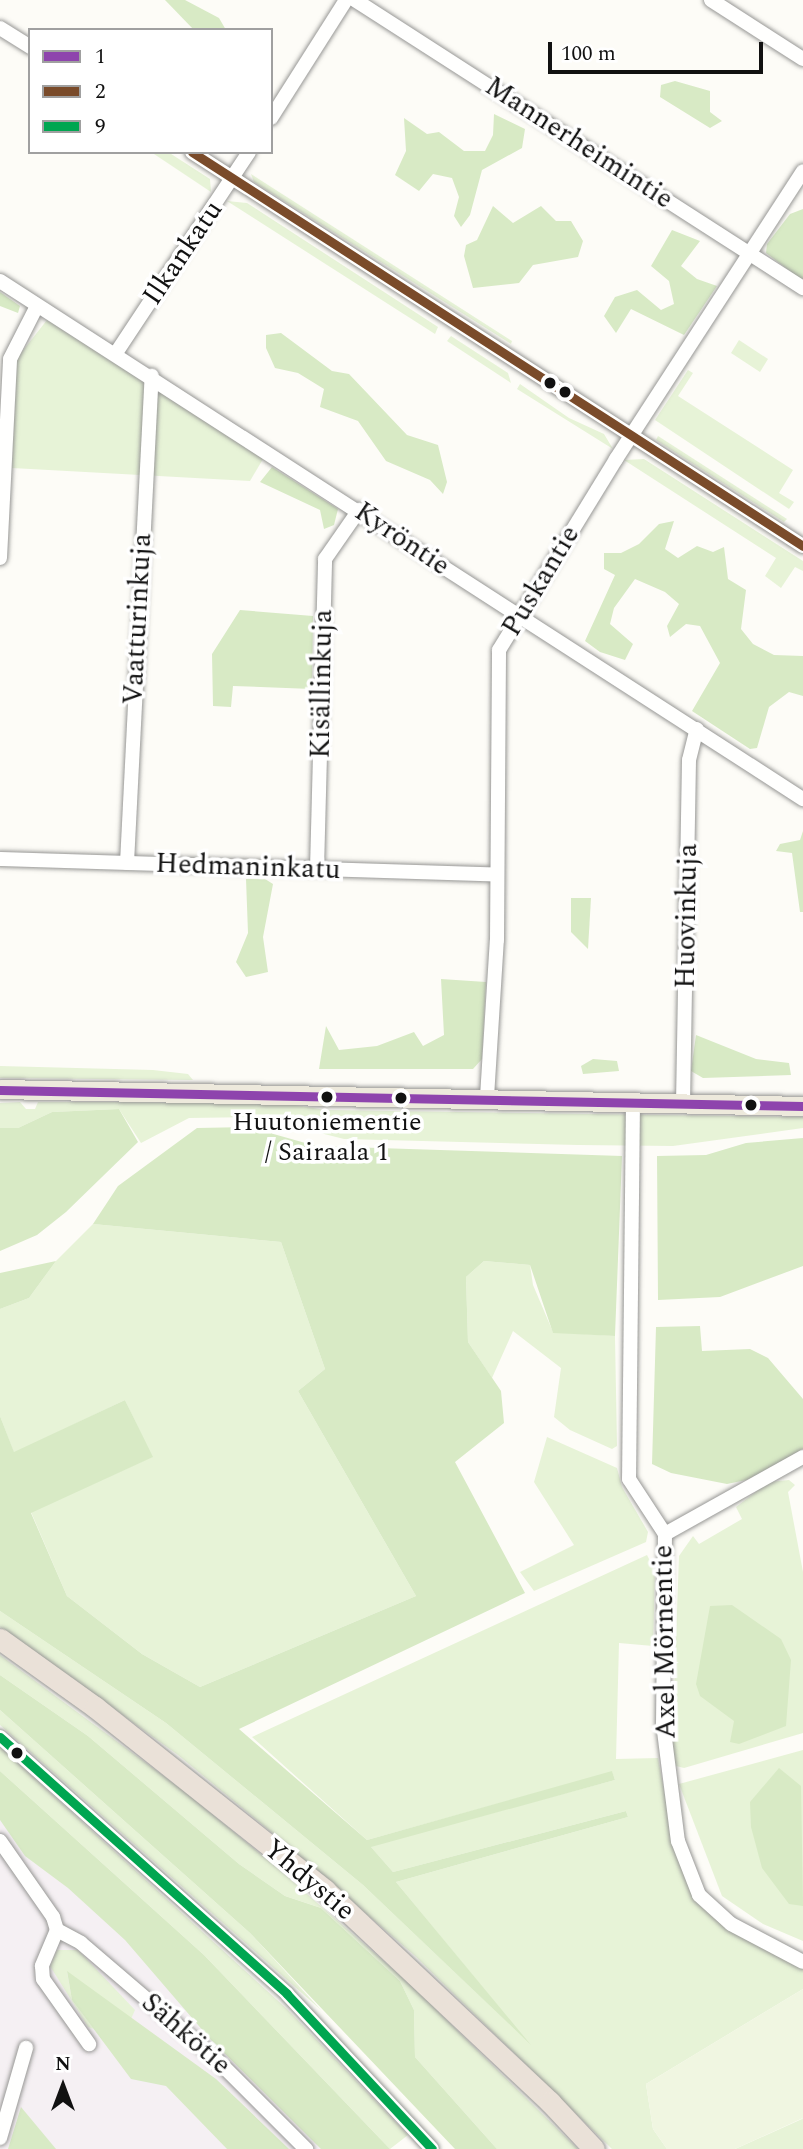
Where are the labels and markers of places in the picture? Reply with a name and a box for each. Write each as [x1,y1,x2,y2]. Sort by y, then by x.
unlabelled marker [543,376,557,390]
unlabelled marker [558,385,572,399]
marker: Huutoniementie / Sairaala 1 [320,1090,334,1104]
unlabelled marker [394,1091,408,1105]
unlabelled marker [744,1098,758,1112]
place label: Huutoniementie / Sairaala 1 [232,1107,422,1168]
unlabelled marker [10,1746,24,1760]

